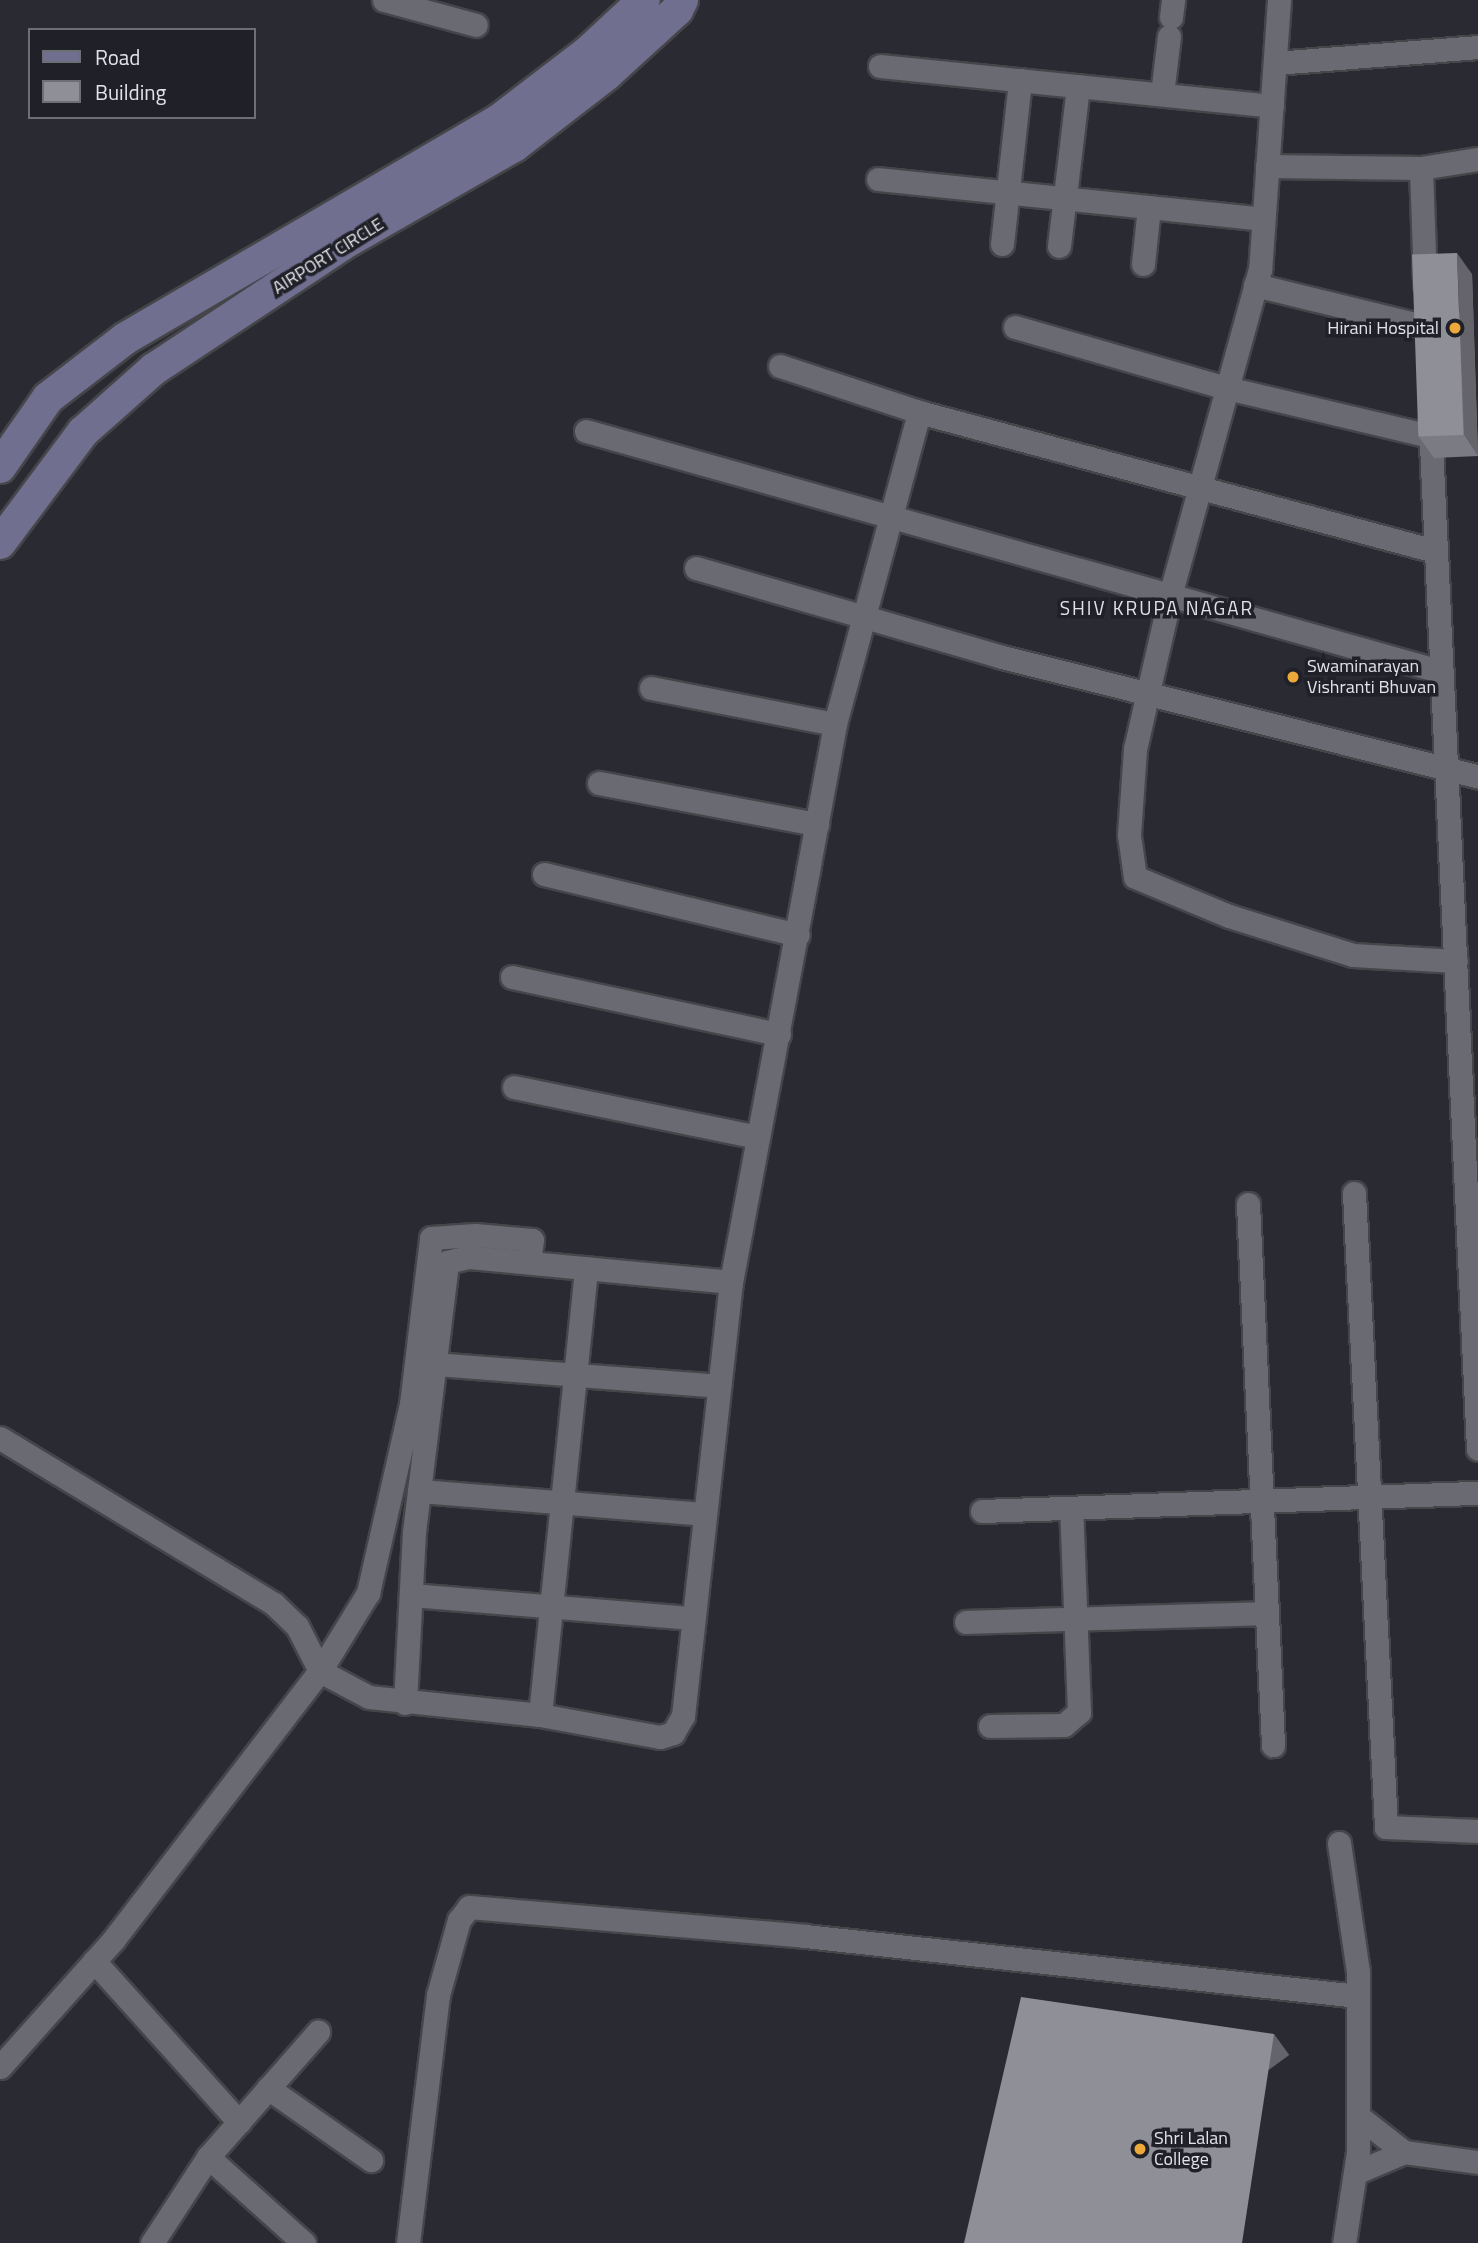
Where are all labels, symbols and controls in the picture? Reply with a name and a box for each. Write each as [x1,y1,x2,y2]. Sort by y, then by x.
legend [28,28,256,119]
text: Road [95,41,140,73]
text: Building [95,76,166,108]
street label: AIRPORT CIRCLE [269,213,387,299]
place label: Hirani Hospital [1327,317,1439,339]
marker: Hirani Hospital [1445,318,1465,338]
district label: SHIV KRUPA NAGAR [1062,597,1252,619]
place label: Swaminarayan Vishranti Bhuvan [1307,656,1436,698]
marker: Swaminarayan Vishranti Bhuvan [1285,669,1301,685]
place label: Shri Lalan College [1154,2128,1228,2170]
marker: Shri Lalan College [1132,2141,1148,2157]

